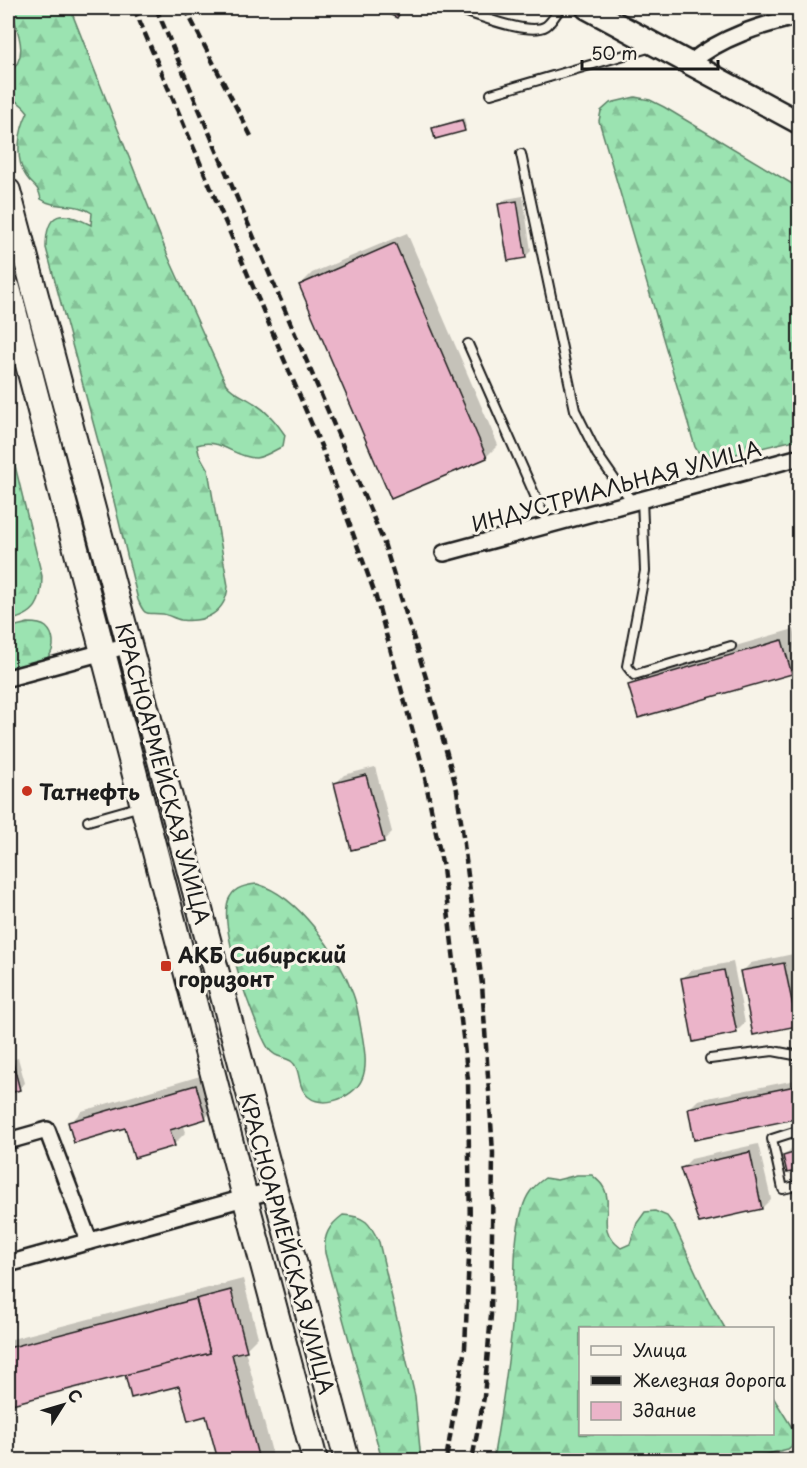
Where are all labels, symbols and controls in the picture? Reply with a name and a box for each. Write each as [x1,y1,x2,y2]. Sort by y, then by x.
scale bar [582,33,718,71]
text: 50 m [591,39,638,66]
street label: ИНДУСТРИАЛЬНАЯ УЛИЦА [468,431,764,539]
street label: КРАСНОАРМЕЙСКАЯ УЛИЦА [108,618,220,928]
place label: Татнефть [39,775,140,807]
marker: Татнефть [20,784,34,798]
place label: АКБ Сибирский горизонт [177,938,347,994]
marker: АКБ Сибирский горизонт [159,959,173,973]
street label: КРАСНОАРМЕЙСКАЯ УЛИЦА [232,1088,344,1398]
legend [579,1327,774,1435]
text: Улица [633,1336,687,1363]
text: Железная дорога [633,1366,787,1393]
north arrow [33,1375,93,1435]
text: С [63,1383,89,1407]
text: Здание [633,1396,696,1423]

